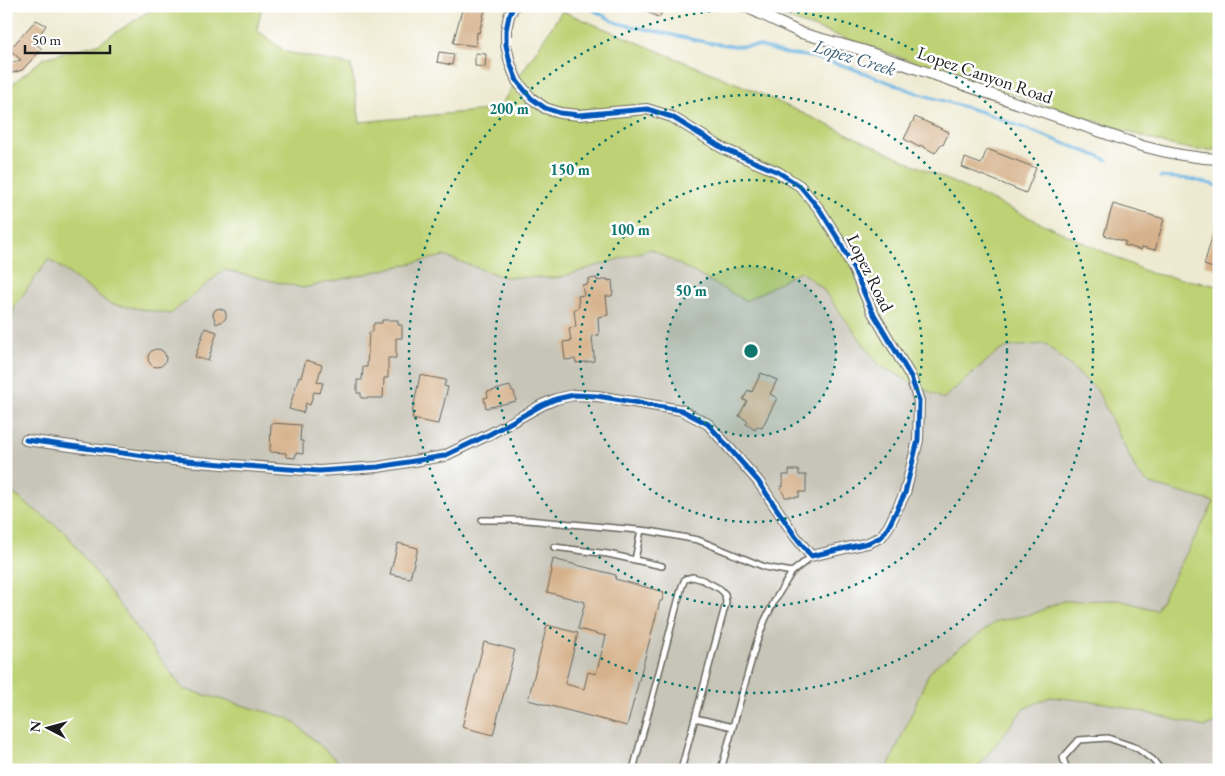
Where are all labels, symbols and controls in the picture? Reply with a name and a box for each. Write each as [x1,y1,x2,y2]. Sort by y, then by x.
scale bar [25,22,110,54]
text: 50 m [32,30,61,49]
water label: Lopez Creek [810,33,899,82]
street label: Lopez Canyon Road [914,41,1057,109]
text: 200 m [489,99,529,118]
text: 150 m [550,160,590,179]
text: 100 m [610,220,650,239]
street label: Lopez Road [842,230,900,316]
text: 50 m [675,281,707,300]
centre of rings [742,342,760,360]
north arrow [22,704,72,754]
text: N [26,719,45,733]

